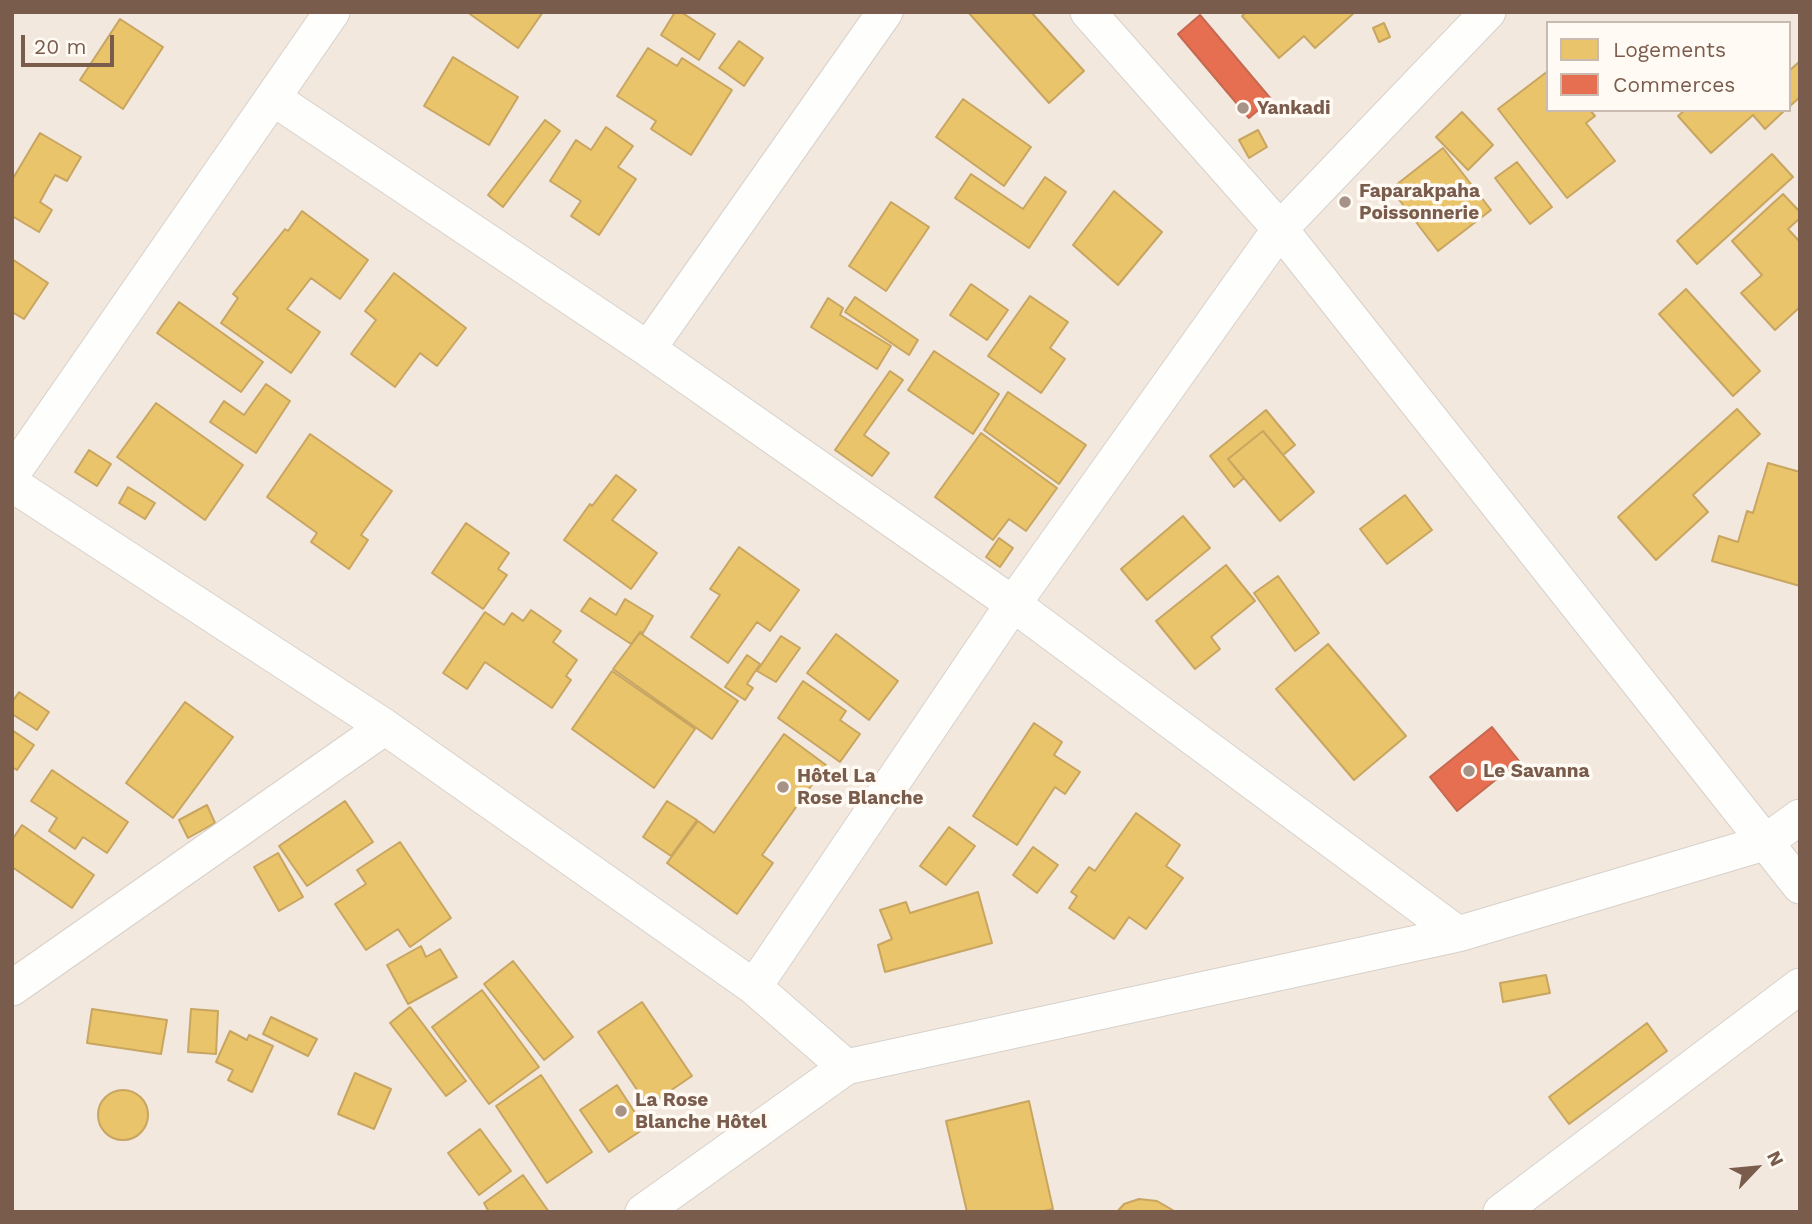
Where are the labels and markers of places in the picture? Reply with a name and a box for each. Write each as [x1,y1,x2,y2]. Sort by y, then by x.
place label: Yankadi [1257,97,1330,119]
marker: Yankadi [1235,100,1251,116]
place label: Faparakpaha Poissonnerie [1359,180,1480,224]
marker: Faparakpaha Poissonnerie [1337,194,1353,210]
place label: Le Savanna [1483,760,1590,782]
marker: Le Savanna [1461,763,1477,779]
place label: Hôtel La Rose Blanche [797,765,924,809]
marker: Hôtel La Rose Blanche [775,779,791,795]
place label: La Rose Blanche Hôtel [635,1089,767,1133]
marker: La Rose Blanche Hôtel [613,1103,629,1119]

